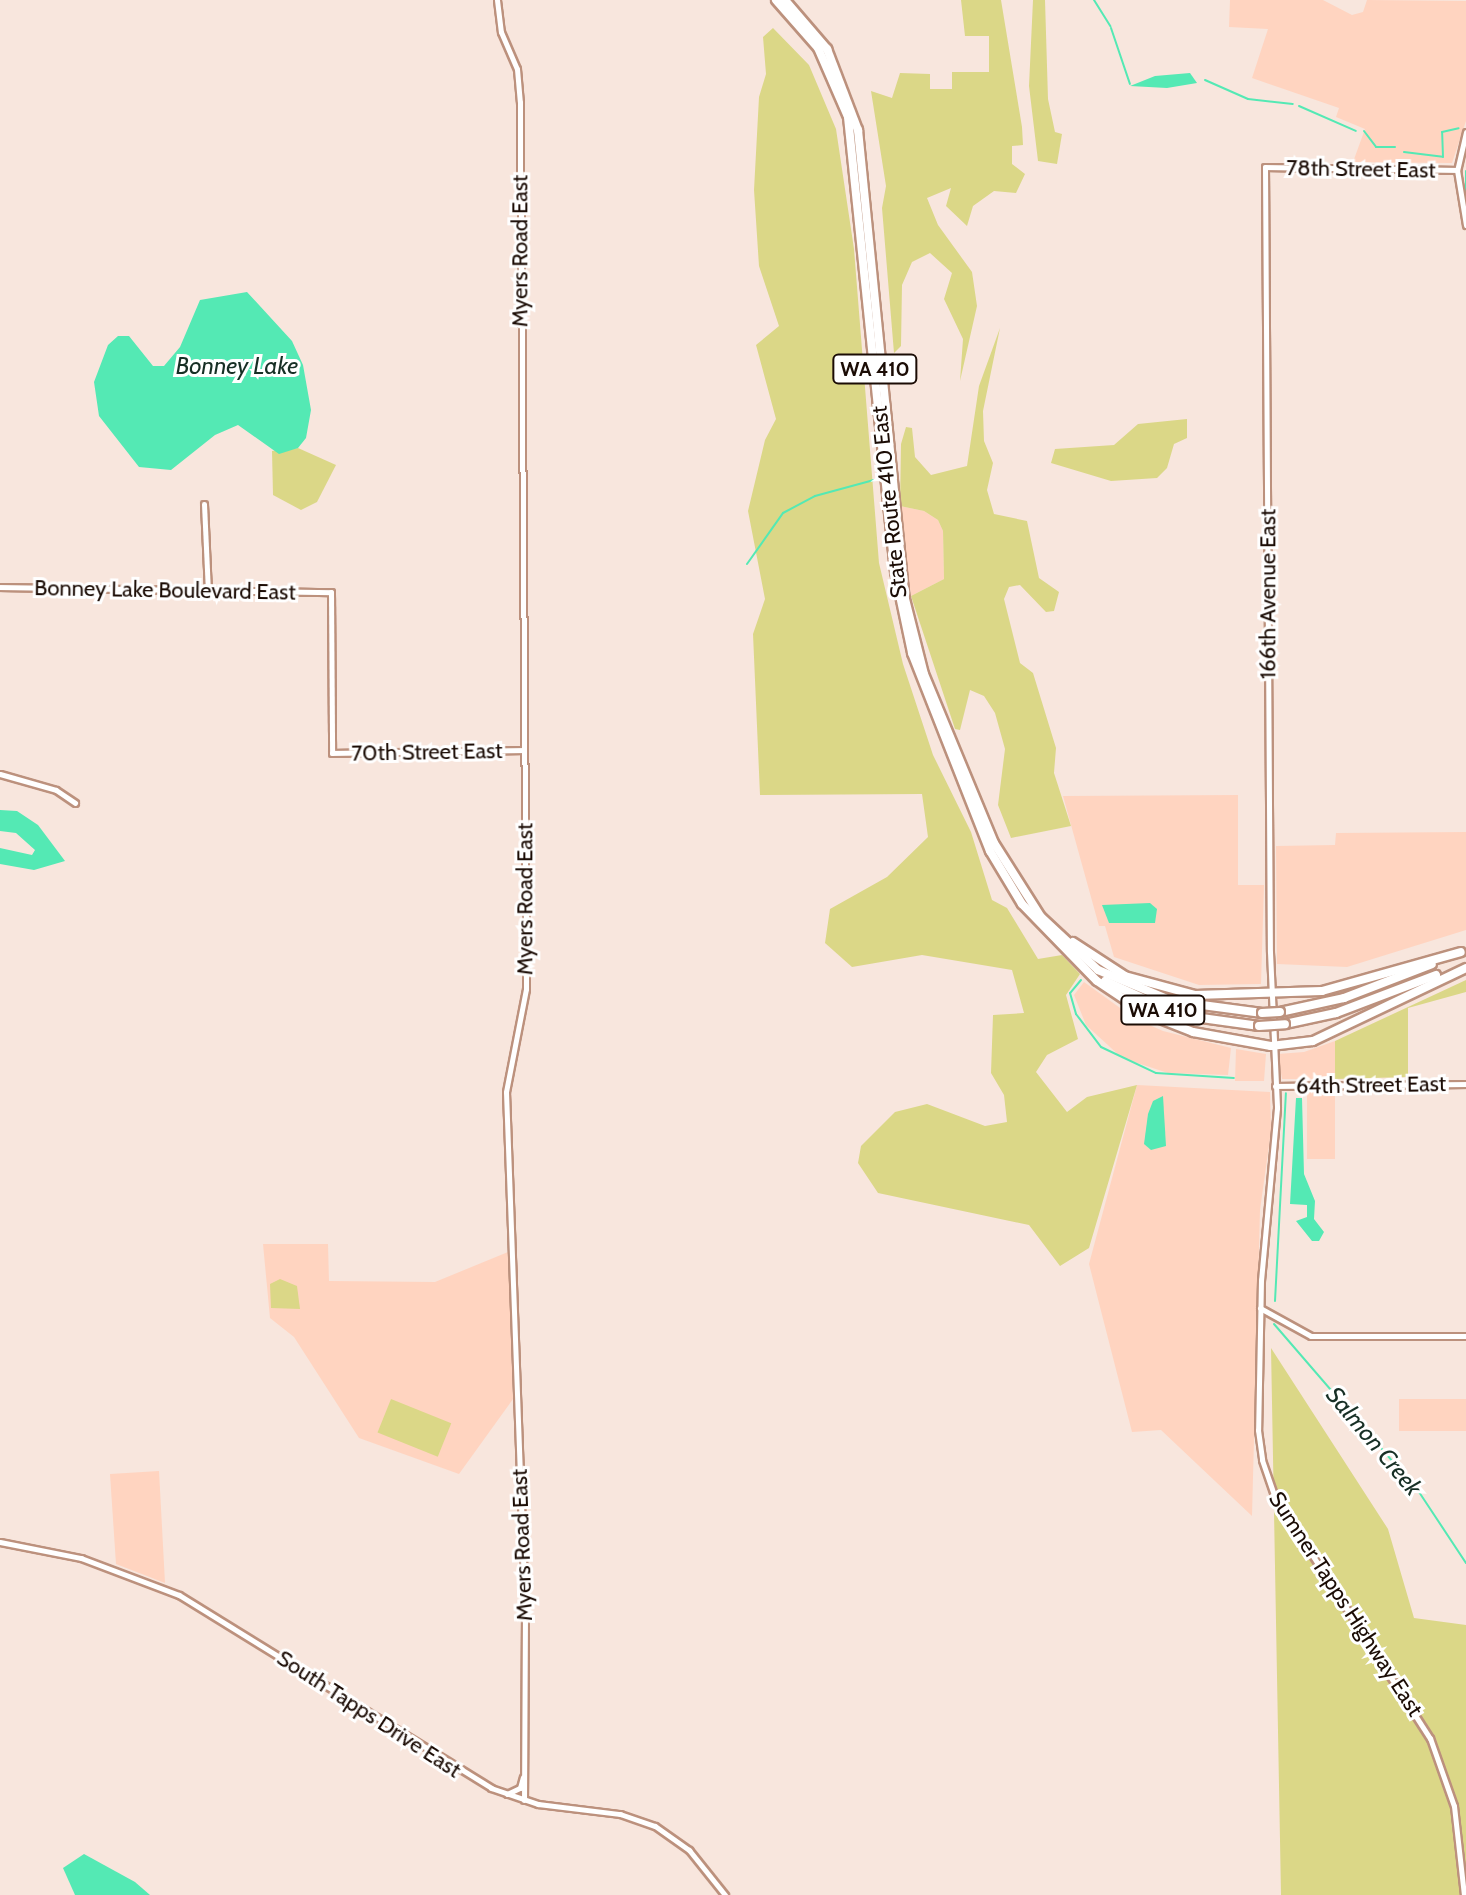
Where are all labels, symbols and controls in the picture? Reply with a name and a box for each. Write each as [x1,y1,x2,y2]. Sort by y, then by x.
street label: 78th Street East [1286,154,1436,184]
street label: Myers Road East [507,175,533,327]
water label: Bonney Lake [176,352,298,380]
road number: WA 410 [831,353,919,385]
street label: State Route 410 East [866,405,912,599]
street label: 166th Avenue East [1255,509,1281,679]
street label: Bonney Lake Boulevard East [34,575,296,605]
street label: 70th Street East [351,737,503,767]
street label: Myers Road East [512,823,538,975]
road number: WA 410 [1119,994,1207,1026]
street label: 64th Street East [1296,1070,1446,1100]
water label: Salmon Creek [1320,1381,1428,1501]
street label: Myers Road East [506,1468,538,1622]
street label: Sumner Tapps Highway East [1263,1487,1429,1721]
street label: South Tapps Drive East [272,1645,466,1783]

